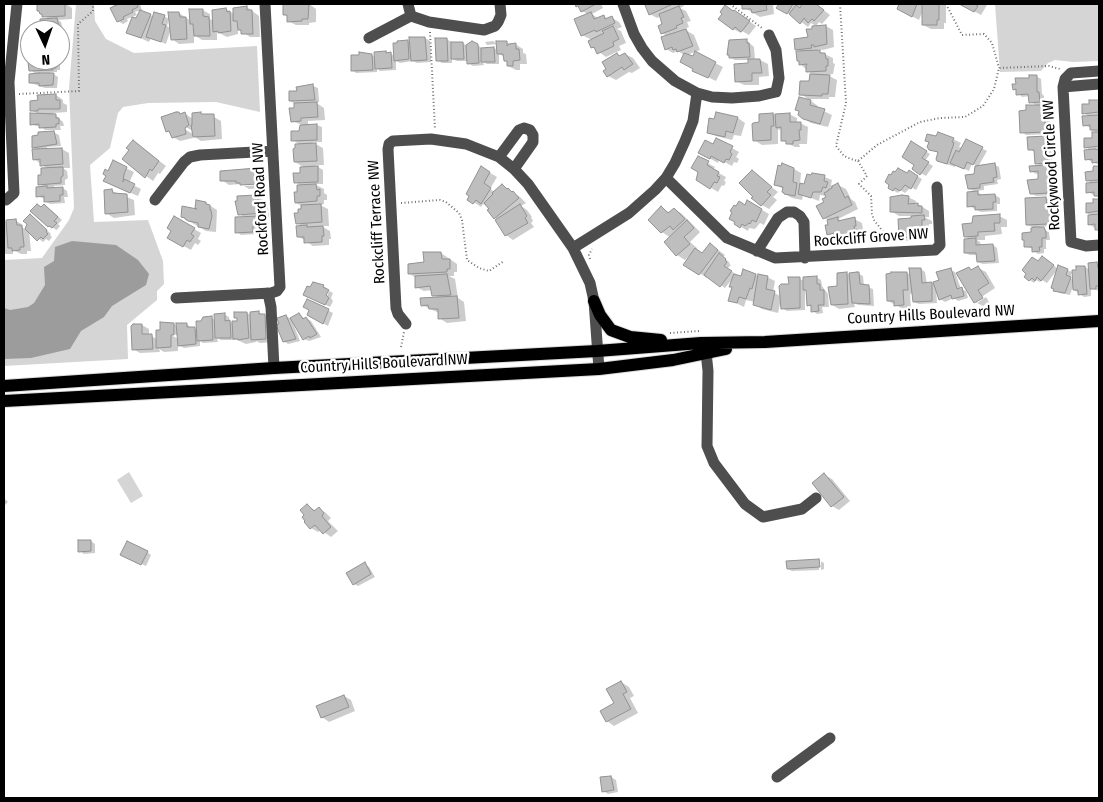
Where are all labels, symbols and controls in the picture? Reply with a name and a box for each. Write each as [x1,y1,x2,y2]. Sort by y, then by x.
north arrow [20,20,70,70]
text: N [41,51,50,68]
street label: Rockywood Circle NW [1040,99,1064,231]
street label: Rockford Road NW [249,142,273,256]
street label: Rockcliff Terrace NW [365,159,389,285]
street label: Rockcliff Grove NW [813,225,929,251]
street label: Country Hills Boulevard NW [847,302,1015,328]
street label: Country Hills Boulevard NW [300,351,468,377]

